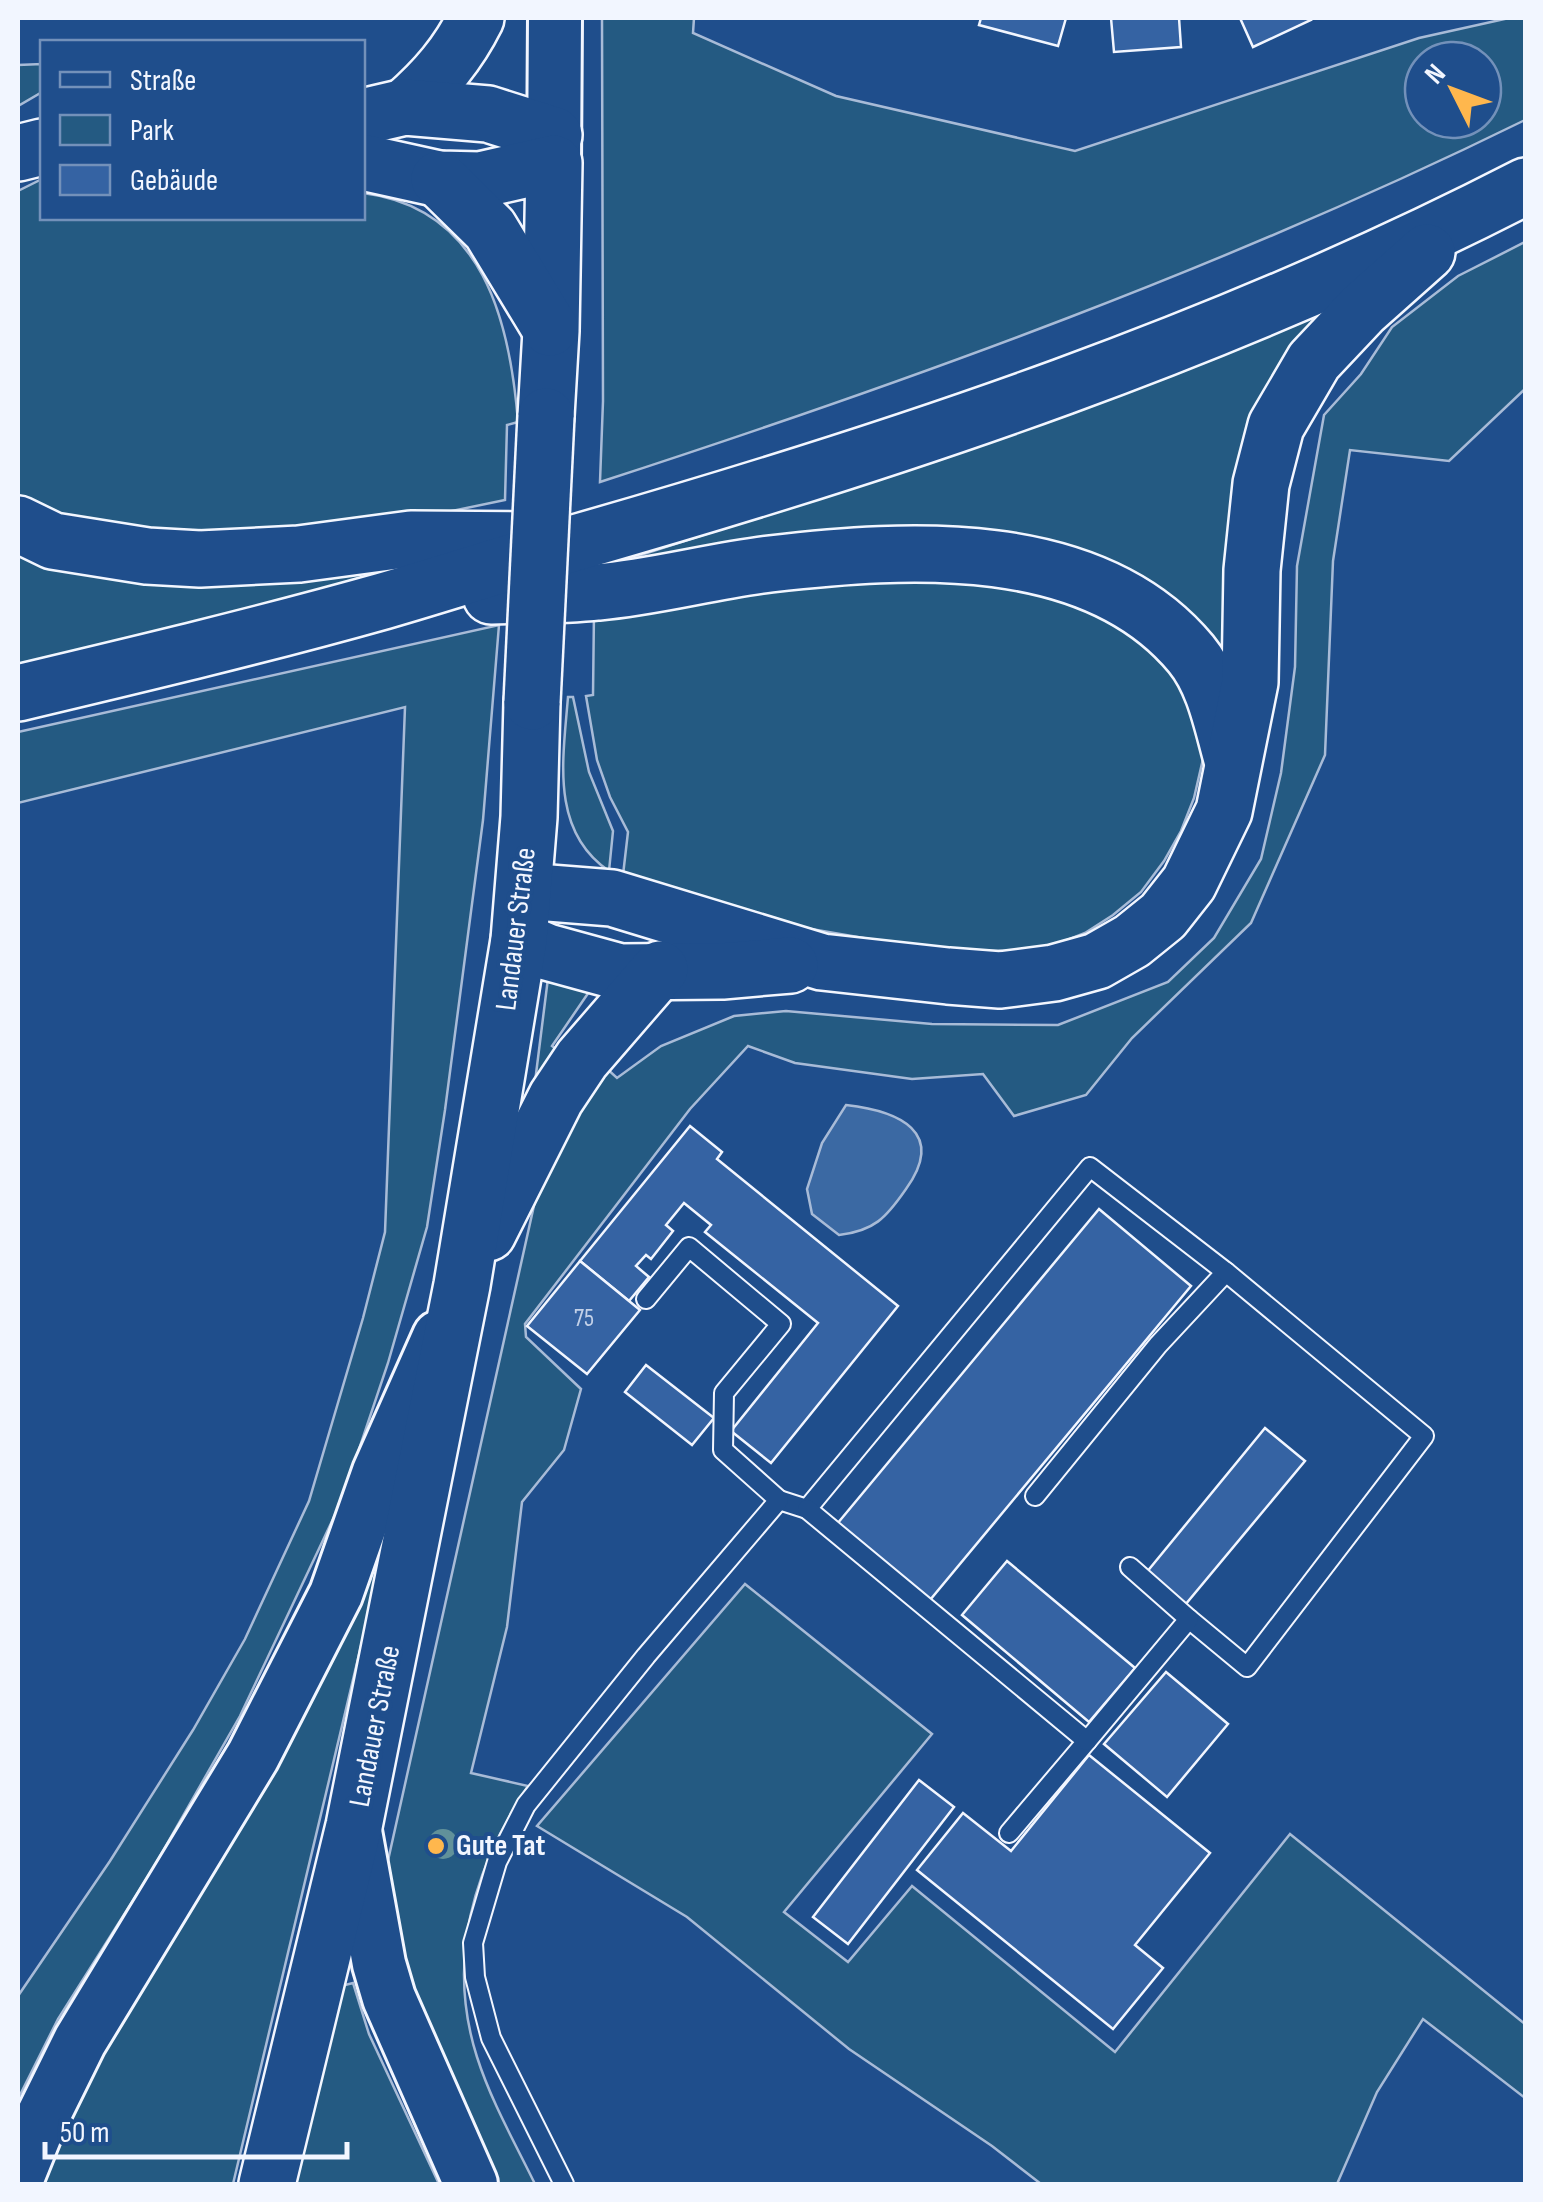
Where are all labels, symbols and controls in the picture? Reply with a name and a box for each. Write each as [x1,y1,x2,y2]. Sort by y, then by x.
legend [40,40,365,220]
north arrow [1403,40,1503,140]
text: N [1418,58,1453,91]
text: Straße [130,63,196,99]
text: Park [130,113,174,149]
text: Gebäude [130,163,218,199]
street label: Landauer Straße [488,845,544,1013]
house number: 75 [574,1303,594,1334]
street label: Landauer Straße [342,1642,408,1810]
place label: Gute Tat [456,1828,546,1864]
marker: Gute Tat [425,1835,447,1857]
scale bar [45,2097,348,2159]
text: 50 m [60,2115,109,2151]

